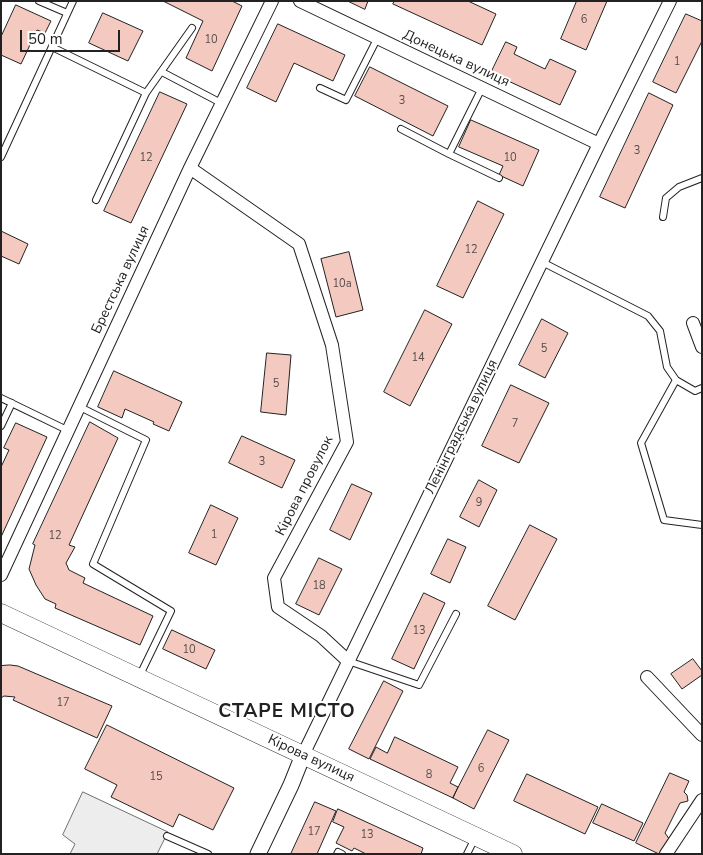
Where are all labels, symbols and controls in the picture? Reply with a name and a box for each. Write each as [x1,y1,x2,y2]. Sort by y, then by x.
house number: 6 [581,13,587,27]
scale bar [22,20,122,52]
street label: Донецька вулиця [400,27,512,91]
text: 50 m [28,29,63,49]
house number: 10 [204,33,218,47]
house number: 1 [674,55,680,69]
house number: 3 [399,94,405,108]
house number: 3 [634,144,640,158]
house number: 12 [139,151,153,165]
house number: 10 [503,151,517,165]
street label: Брестська вулиця [89,223,153,337]
house number: 12 [464,243,478,257]
house number: 10а [332,277,352,291]
house number: 5 [541,342,547,356]
house number: 14 [411,351,425,365]
street label: Ленінградська вулиця [422,357,502,497]
house number: 5 [273,377,279,391]
house number: 7 [512,417,518,431]
street label: Кірова провулок [273,433,337,539]
house number: 3 [259,455,265,469]
house number: 9 [476,496,482,510]
house number: 1 [211,528,217,542]
house number: 12 [48,529,62,543]
house number: 18 [312,579,326,593]
house number: 13 [412,624,426,638]
house number: 10 [182,643,196,657]
house number: 17 [56,696,70,710]
district label: СТАРЕ МІСТО [217,701,357,723]
street label: Кірова вулиця [265,732,357,786]
house number: 6 [478,762,484,776]
house number: 8 [426,768,432,782]
house number: 15 [149,770,163,784]
house number: 17 [307,825,321,839]
house number: 13 [360,828,374,842]

